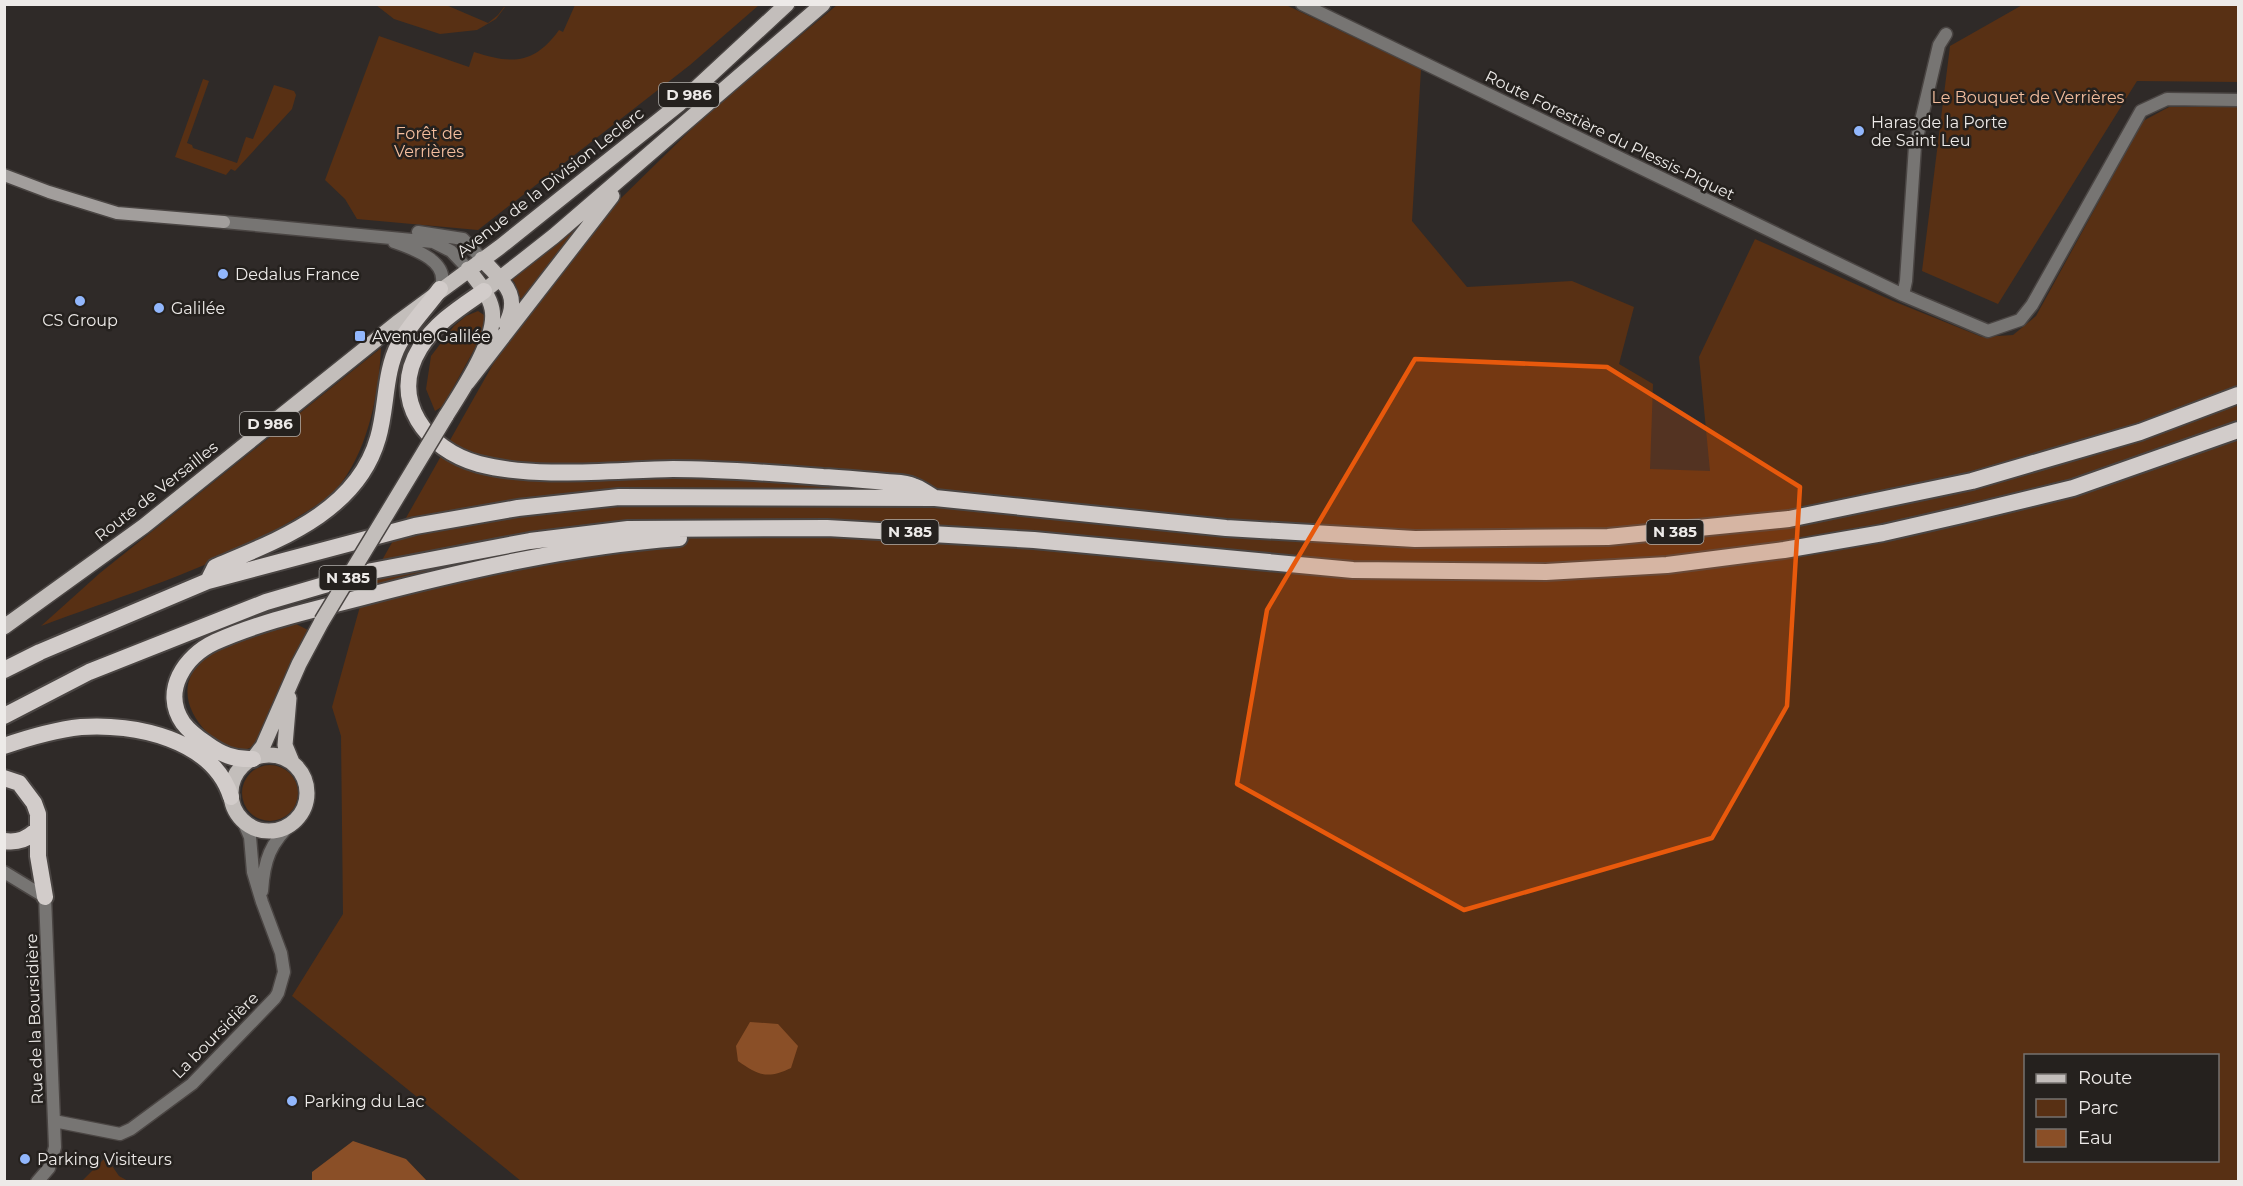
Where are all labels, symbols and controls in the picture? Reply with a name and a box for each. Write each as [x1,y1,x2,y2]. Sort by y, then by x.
street label: Route Forestière du Plessis-Piquet [1482,67,1738,205]
road number: D 986 [659,83,719,107]
park label: Le Bouquet de Verrières [1932,88,2125,107]
street label: Avenue de la Division Leclerc [453,104,648,261]
place label: Haras de la Porte de Saint Leu [1871,113,2007,150]
park label: Forêt de Verrières [394,124,464,161]
marker: Haras de la Porte de Saint Leu [1852,124,1866,138]
place label: Dedalus France [235,265,360,284]
marker: Dedalus France [216,267,230,281]
marker: CS Group [73,294,87,308]
place label: Galilée [171,299,225,318]
marker: Galilée [152,301,166,315]
place label: CS Group [42,311,118,330]
place label: Avenue Galilée [372,327,491,346]
marker: Avenue Galilée [353,329,367,343]
road number: D 986 [240,412,300,436]
street label: Route de Versailles [91,437,222,545]
road number: N 385 [882,520,938,544]
road number: N 385 [1646,520,1704,544]
road number: N 385 [320,566,376,590]
street label: Rue de la Boursidière [22,933,47,1105]
street label: La boursidière [168,988,262,1082]
legend [2024,1054,2219,1162]
text: Route [2078,1067,2132,1089]
place label: Parking du Lac [304,1092,425,1111]
marker: Parking du Lac [285,1094,299,1108]
text: Parc [2078,1097,2118,1119]
text: Eau [2078,1127,2113,1149]
place label: Parking Visiteurs [37,1150,172,1169]
marker: Parking Visiteurs [18,1152,32,1166]

